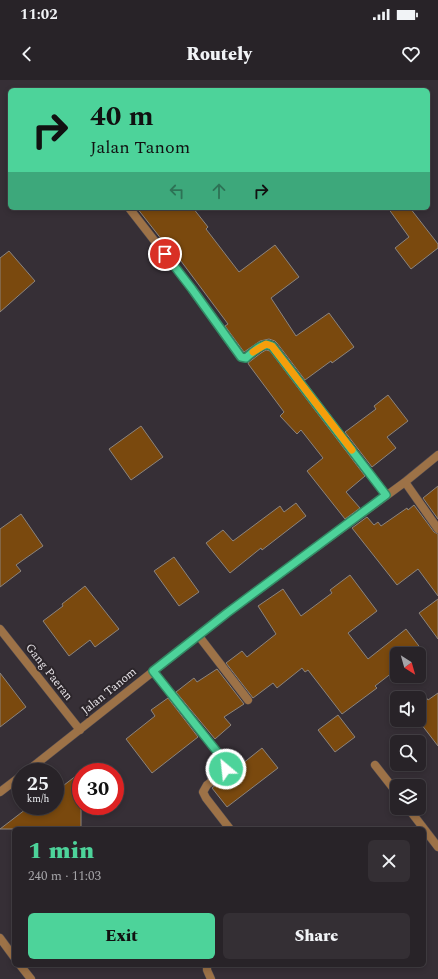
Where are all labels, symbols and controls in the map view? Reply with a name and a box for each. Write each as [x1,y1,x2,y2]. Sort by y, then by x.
text: 11:02 [20,3,58,26]
text: Routely [186,41,252,68]
icon: back [16,43,38,65]
icon: heart [400,43,422,65]
text: 40 m [90,95,154,138]
icon: right [24,104,76,156]
text: Jalan Tanom [90,134,190,161]
icon: left [166,180,188,202]
icon: ahead [208,180,230,202]
icon: right [250,180,272,202]
pin [148,237,182,271]
icon: arrive [154,243,176,265]
street label: Gang Paeran [20,639,78,705]
north arrow [390,647,426,683]
map controls [390,647,426,815]
street label: Jalan Tanom [77,663,141,719]
button: sound [390,691,426,727]
button: search [390,735,426,771]
position arrow [205,748,247,790]
speed limit sign: 30 [72,763,124,815]
text: 25 [27,769,49,799]
button: layers [390,779,426,815]
text: km/h [27,791,49,807]
text: 1 min [28,833,94,869]
button: close [368,840,410,882]
text: 240 m · 11:03 [28,866,101,886]
button: Exit [28,913,215,959]
button: Share [223,913,410,959]

